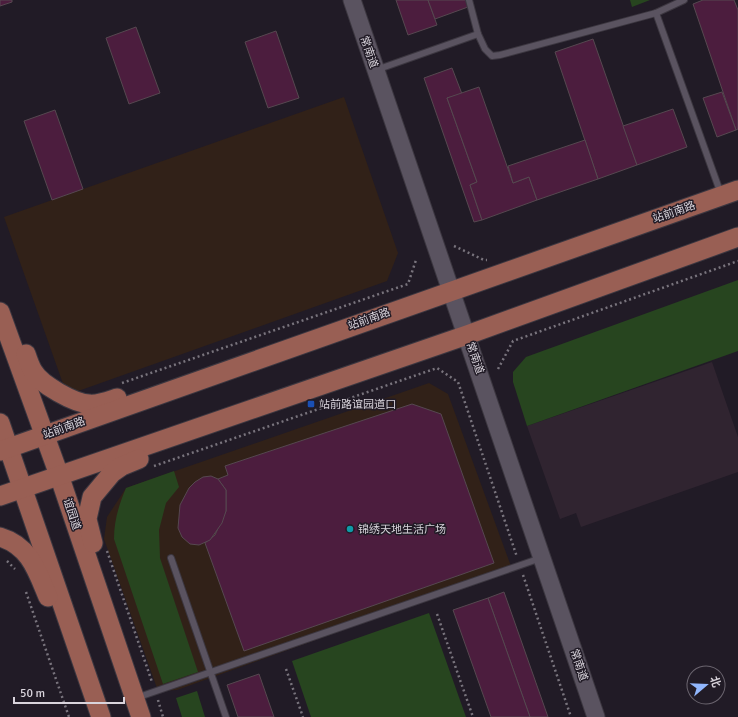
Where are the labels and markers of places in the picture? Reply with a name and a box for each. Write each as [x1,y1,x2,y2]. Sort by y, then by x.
place label: 站前路谊园道口 [319,398,396,411]
marker: 站前路谊园道口 [306,399,316,409]
place label: 锦绣天地生活广场 [358,523,446,536]
marker: 锦绣天地生活广场 [345,524,355,534]

